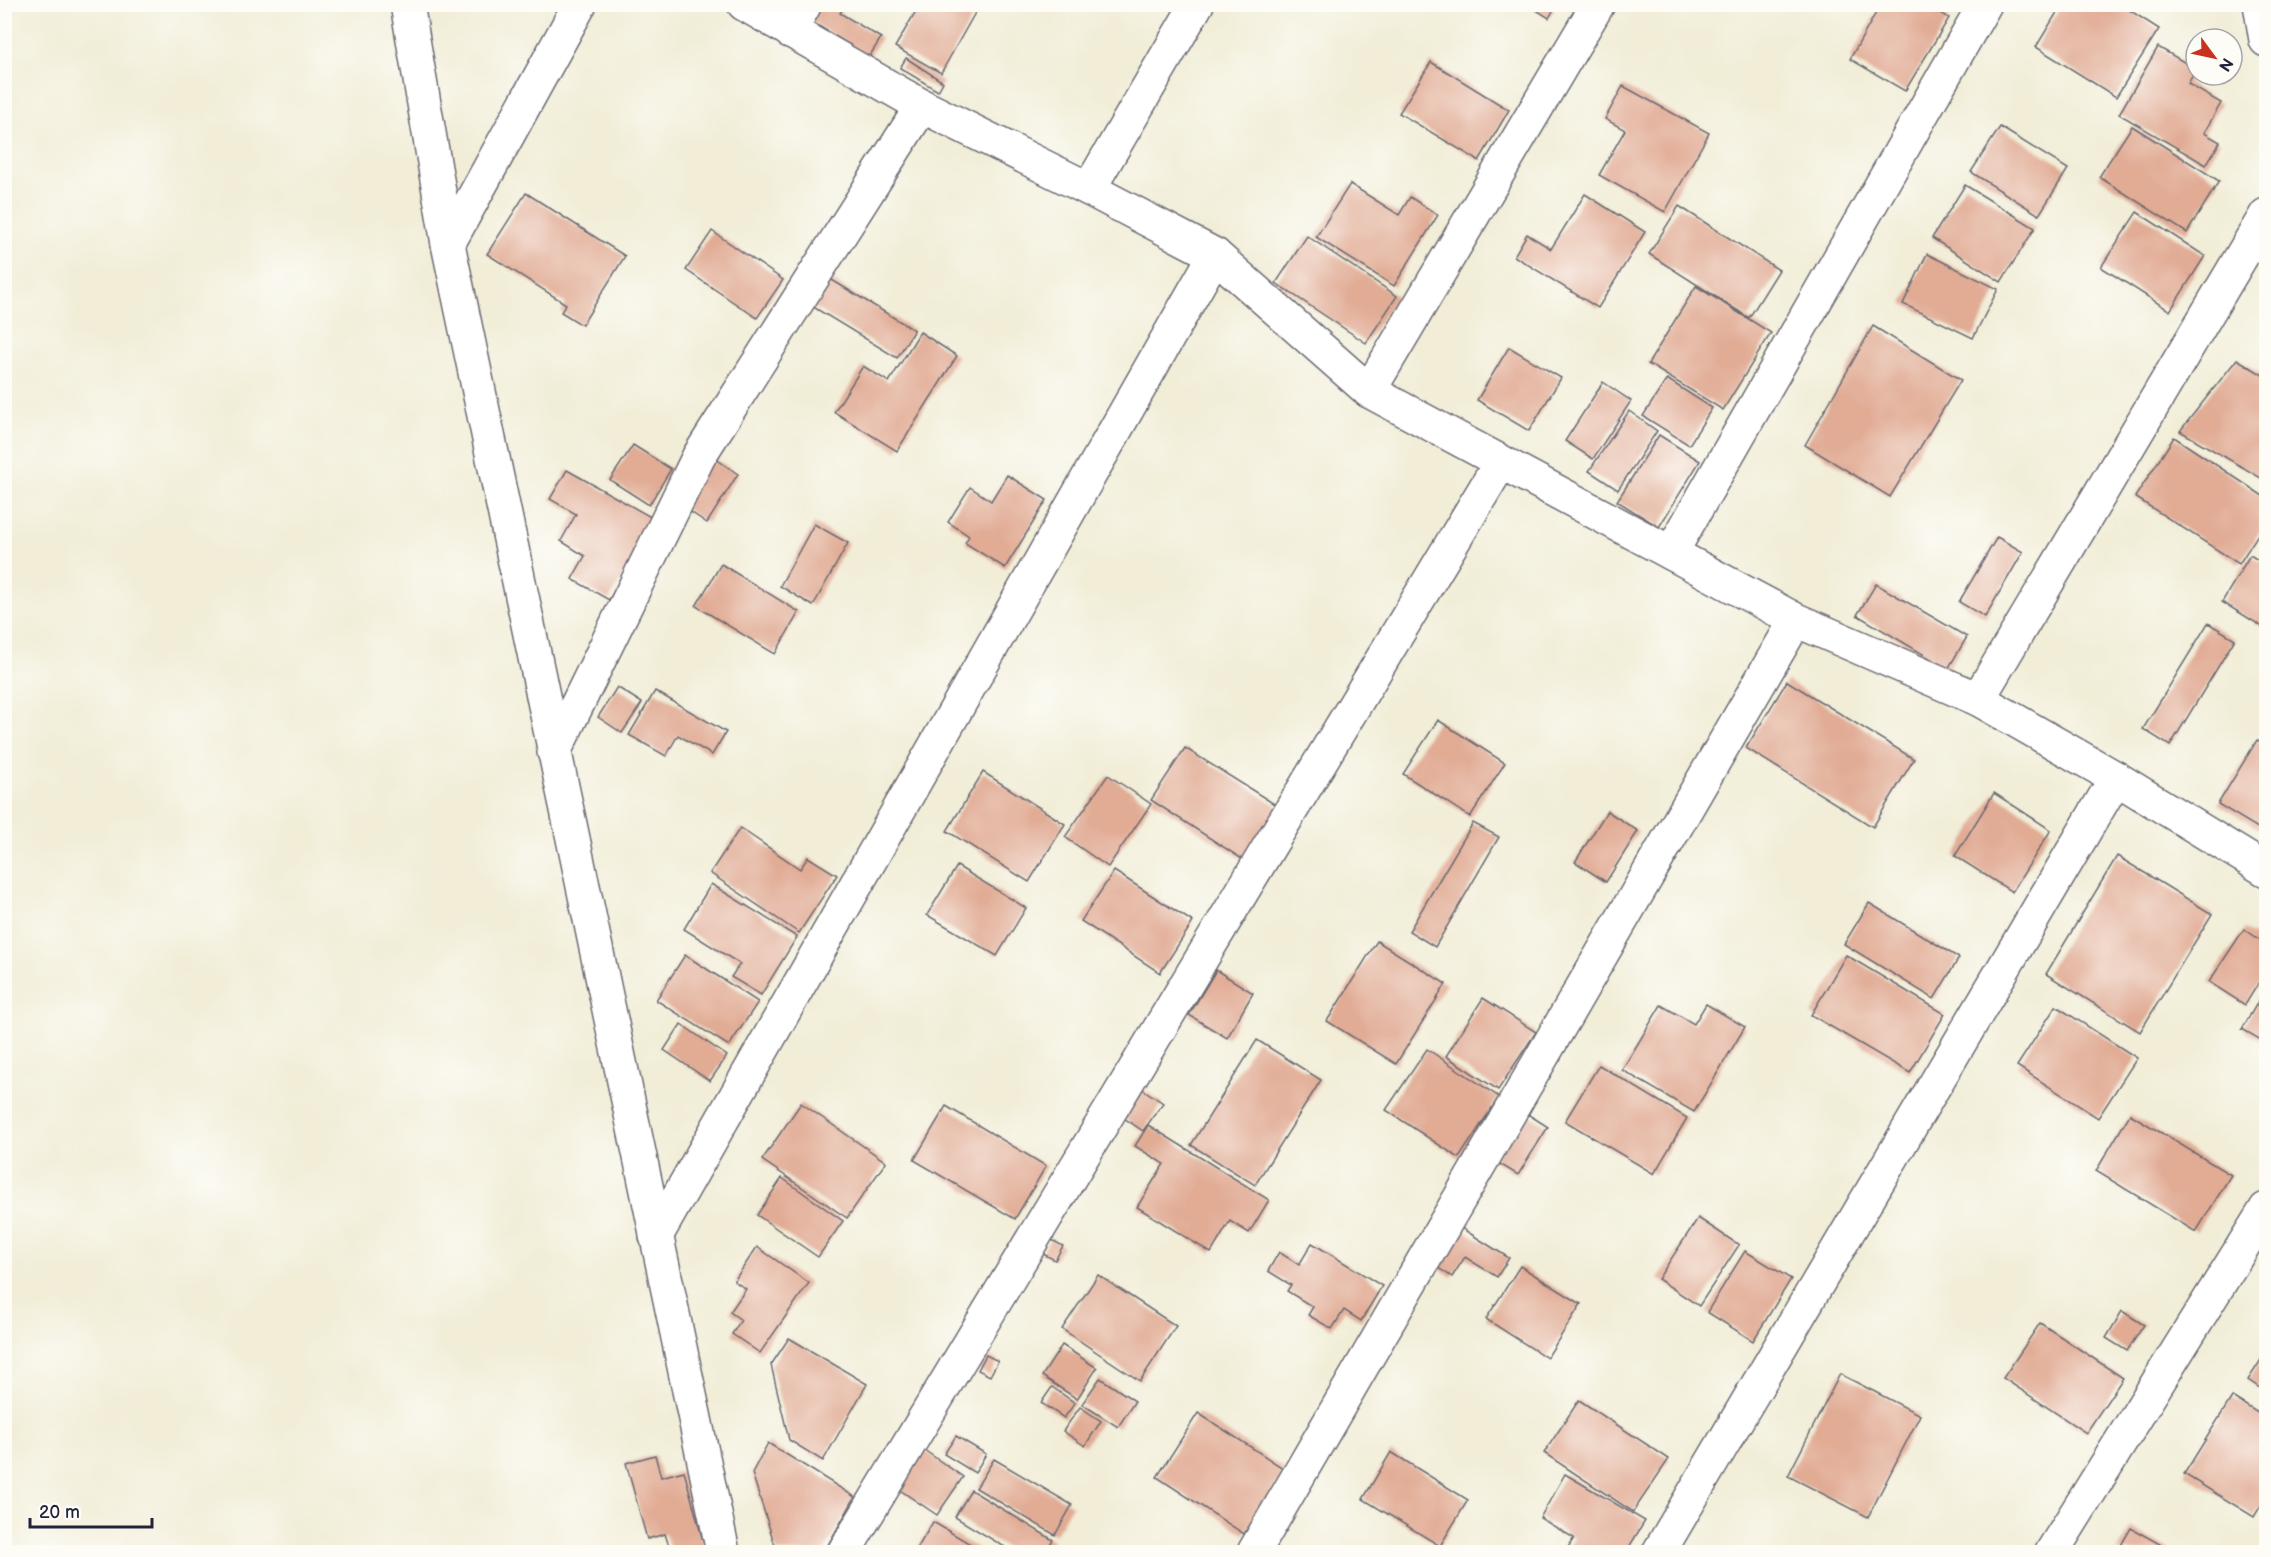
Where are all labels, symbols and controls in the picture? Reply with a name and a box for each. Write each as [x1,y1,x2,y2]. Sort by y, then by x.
north arrow [2184,27,2244,87]
text: N [2214,54,2237,75]
scale bar [30,1491,152,1529]
text: 20 m [39,1502,80,1523]

